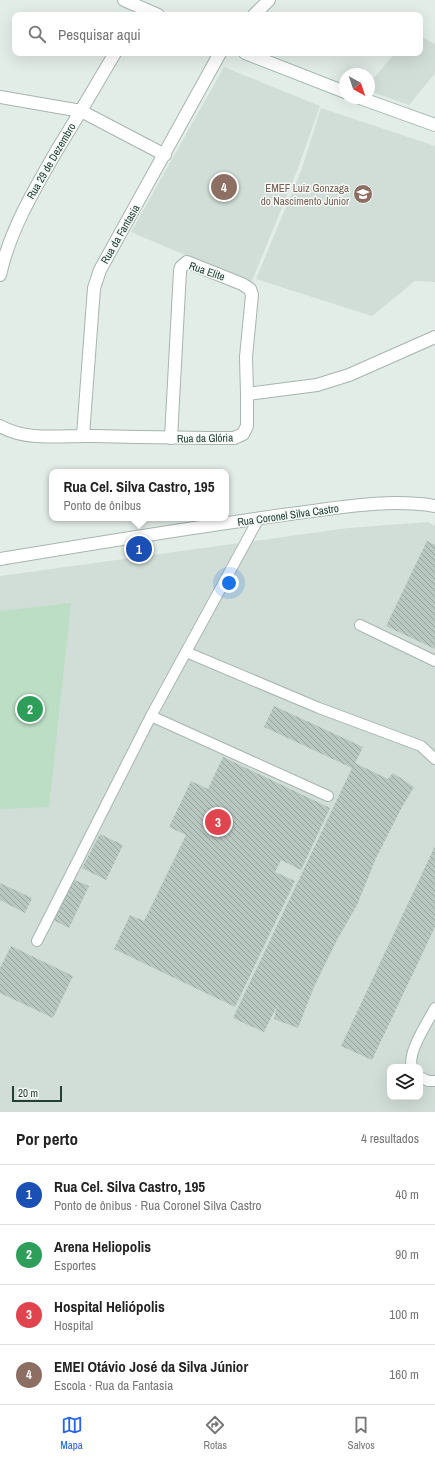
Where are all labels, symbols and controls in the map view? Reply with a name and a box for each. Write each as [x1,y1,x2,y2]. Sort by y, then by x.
search box [12,12,423,56]
icon: search [26,23,48,45]
text: Pesquisar aqui [58,24,141,45]
north arrow [339,68,375,104]
street label: Rua 29 de Dezembro [24,120,78,202]
pin: 4 [211,172,237,202]
place label: EMEF Luiz Gonzaga do Nascimento Junior [261,181,349,208]
school or university icon: EMEF Luiz Gonzaga do Nascimento Junior [352,183,374,205]
street label: Rua da Fantasia [97,202,143,266]
street label: Rua Elite [187,258,227,284]
street label: Rua da Glória [177,431,233,445]
popup [49,469,229,521]
text: Rua Cel. Silva Castro, 195 [63,476,215,497]
text: Ponto de ônibus [63,497,141,514]
street label: Rua Coronel Silva Castro [236,501,340,529]
pin: 1 [126,534,152,564]
your location [219,573,239,593]
pin: 2 [17,694,43,724]
pin: 3 [205,807,231,837]
map controls [387,1064,423,1100]
button: layers [387,1064,423,1100]
scale bar [12,1084,62,1103]
text: 20 m [18,1086,38,1100]
text: Por perto [16,1127,78,1150]
text: 4 resultados [361,1130,419,1147]
text: Rua Cel. Silva Castro, 195 [54,1176,205,1197]
text: 1 [26,1186,32,1203]
text: 40 m [395,1186,419,1203]
text: Ponto de ônibus · Rua Coronel Silva Castro [54,1197,261,1214]
text: Arena Heliopolis [54,1236,151,1257]
text: 2 [26,1246,32,1263]
text: 90 m [395,1246,419,1263]
text: Esportes [54,1257,96,1274]
text: Hospital Heliópolis [54,1296,165,1317]
text: 3 [26,1306,32,1323]
text: 100 m [389,1306,419,1323]
text: Hospital [54,1317,93,1334]
text: EMEI Otávio José da Silva Júnior [54,1356,248,1377]
text: 4 [26,1366,32,1383]
text: 160 m [389,1366,419,1383]
text: Escola · Rua da Fantasia [54,1377,173,1394]
tab: Mapa [60,1414,83,1452]
tab: Rotas [203,1414,227,1452]
tab: Salvos [348,1414,375,1452]

